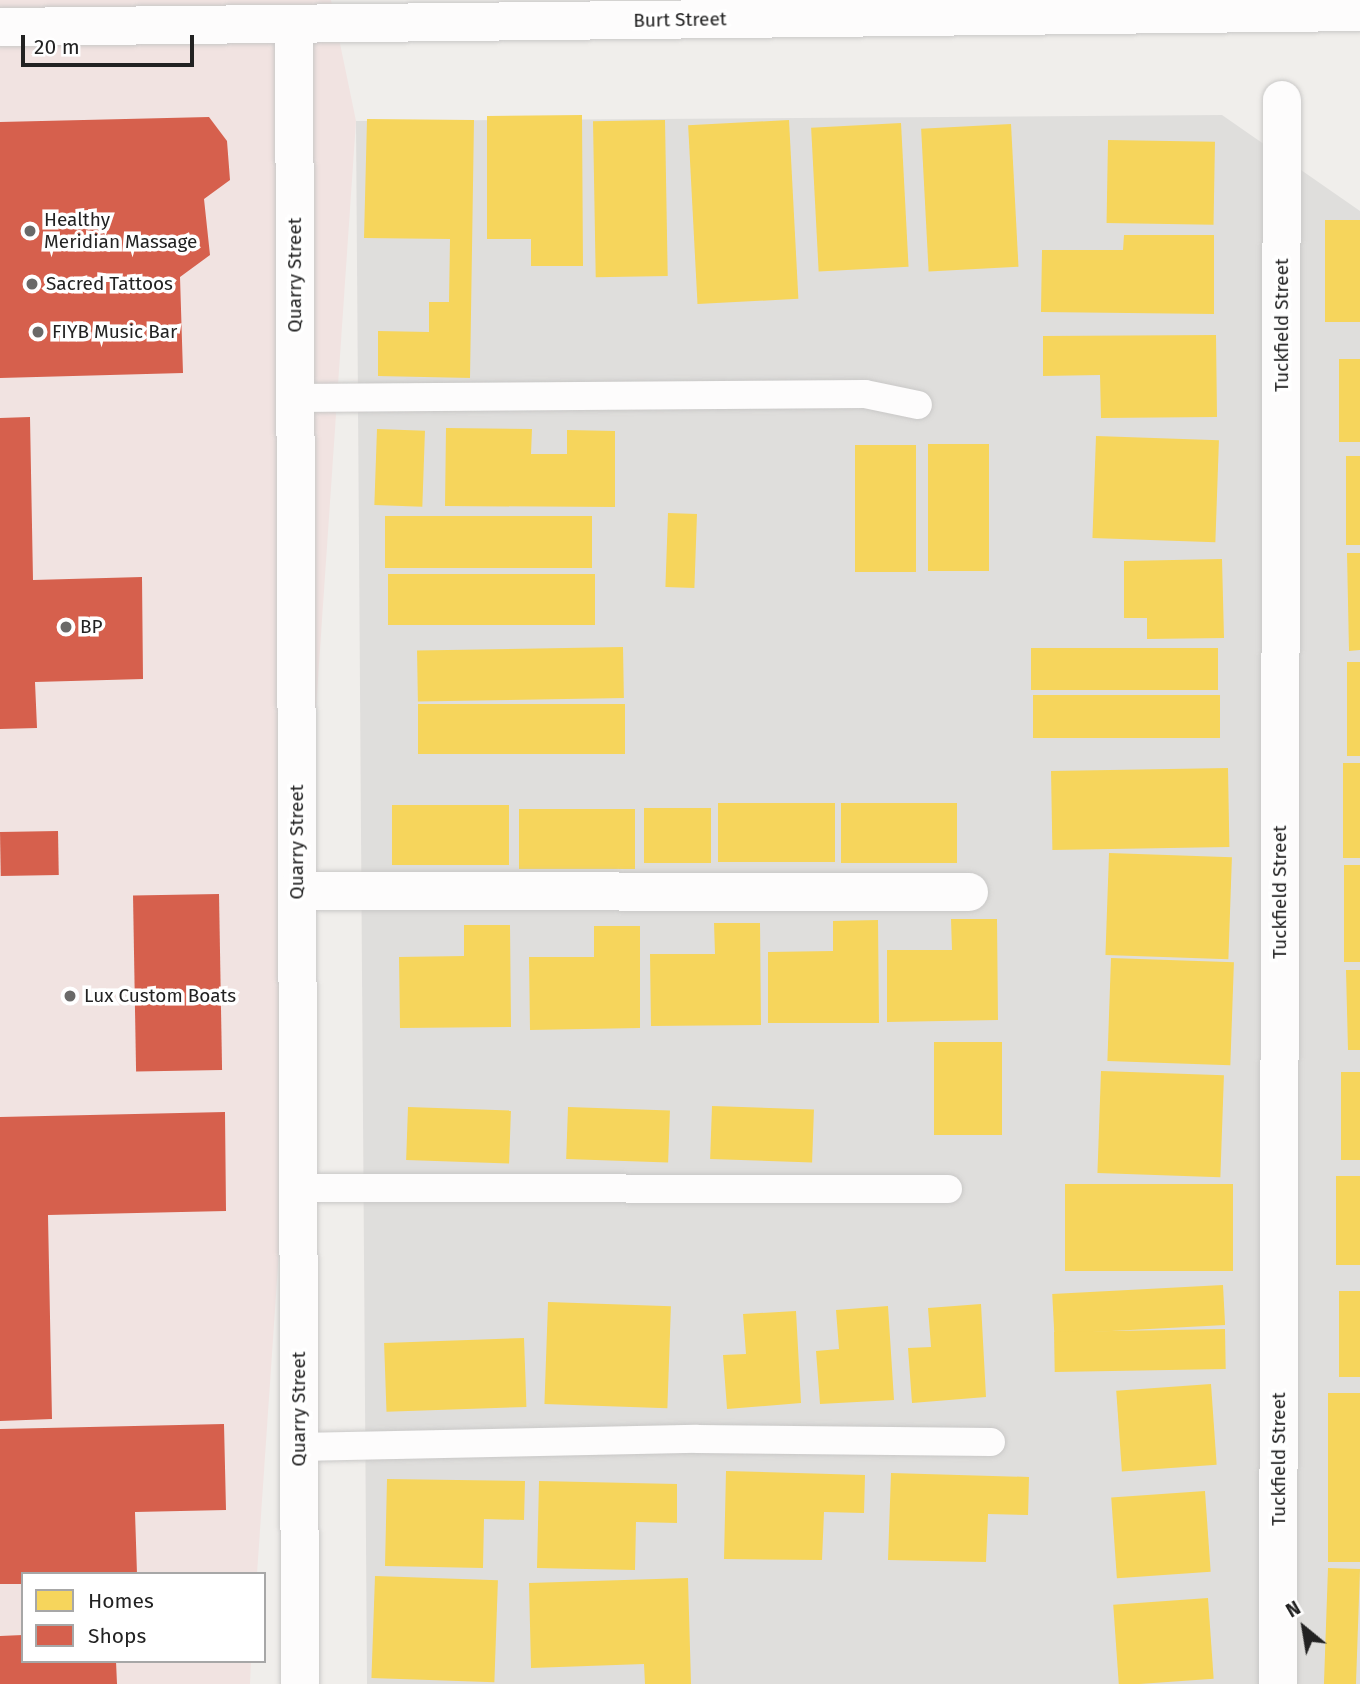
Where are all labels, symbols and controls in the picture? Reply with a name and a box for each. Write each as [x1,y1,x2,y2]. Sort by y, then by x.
street label: Burt Street [633,8,727,32]
scale bar [24,21,198,65]
text: 20 m [34,34,80,60]
place label: Healthy Meridian Massage [44,209,197,253]
street label: Quarry Street [284,217,306,333]
marker: Healthy Meridian Massage [22,223,38,239]
street label: Tuckfield Street [1271,258,1293,392]
place label: Sacred Tattoos [46,273,173,295]
marker: Sacred Tattoos [24,276,40,292]
place label: FIYB Music Bar [52,321,177,343]
marker: FIYB Music Bar [30,324,46,340]
place label: BP [80,616,103,638]
marker: BP [58,619,74,635]
street label: Quarry Street [286,784,308,900]
street label: Tuckfield Street [1269,825,1291,959]
place label: Lux Custom Boats [84,985,236,1007]
marker: Lux Custom Boats [62,988,78,1004]
street label: Quarry Street [288,1351,310,1467]
street label: Tuckfield Street [1268,1392,1290,1526]
legend [21,1572,266,1663]
text: Homes [88,1588,154,1614]
north arrow [1269,1593,1339,1663]
text: N [1282,1596,1304,1622]
text: Shops [88,1623,146,1649]

